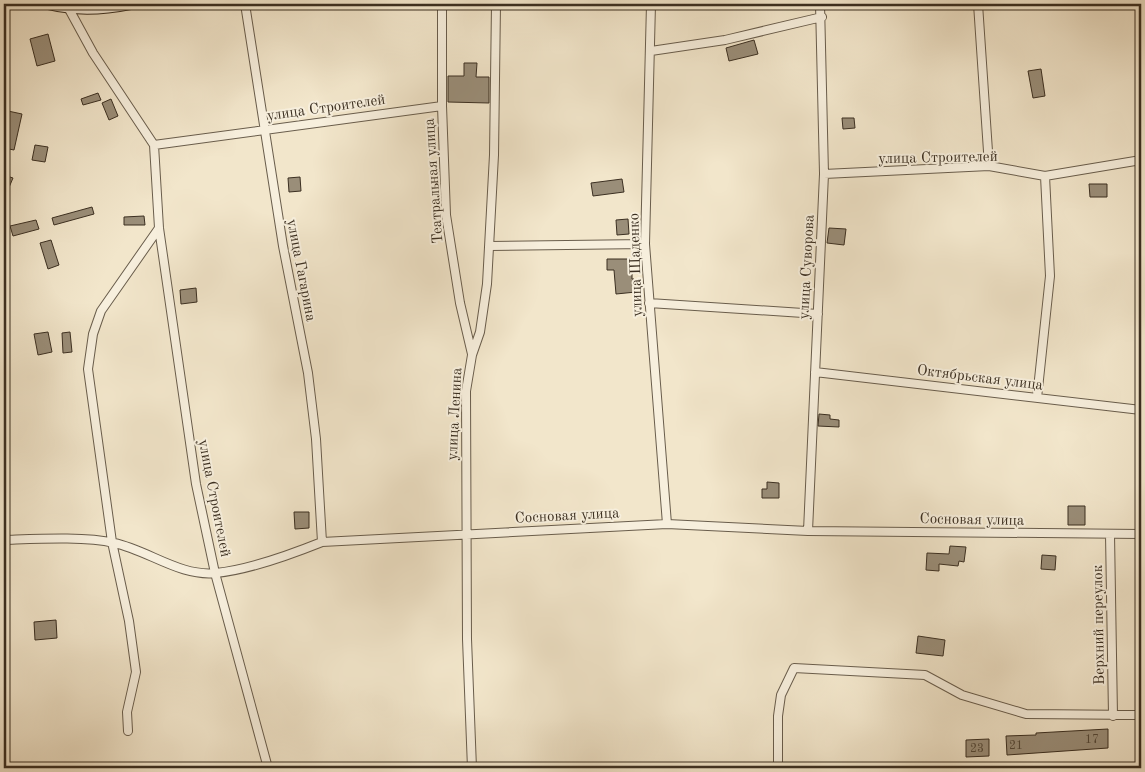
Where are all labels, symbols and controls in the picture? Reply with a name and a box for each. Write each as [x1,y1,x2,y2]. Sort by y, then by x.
street label: улица Строителей [266,93,386,124]
street label: Театральная улица [423,117,446,244]
street label: улица Строителей [878,150,998,167]
street label: улица Щаденко [627,213,646,317]
street label: улица Суворова [797,214,818,320]
street label: улица Гагарина [283,218,318,323]
street label: Октябрьская улица [916,363,1044,394]
street label: улица Ленина [446,367,465,461]
street label: улица Строителей [195,438,232,558]
street label: Сосновая улица [514,506,620,527]
street label: Сосновая улица [920,512,1025,529]
street label: Верхний переулок [1091,564,1108,685]
house number: 17 [1085,734,1099,746]
house number: 21 [1009,740,1023,752]
house number: 23 [970,743,984,755]

